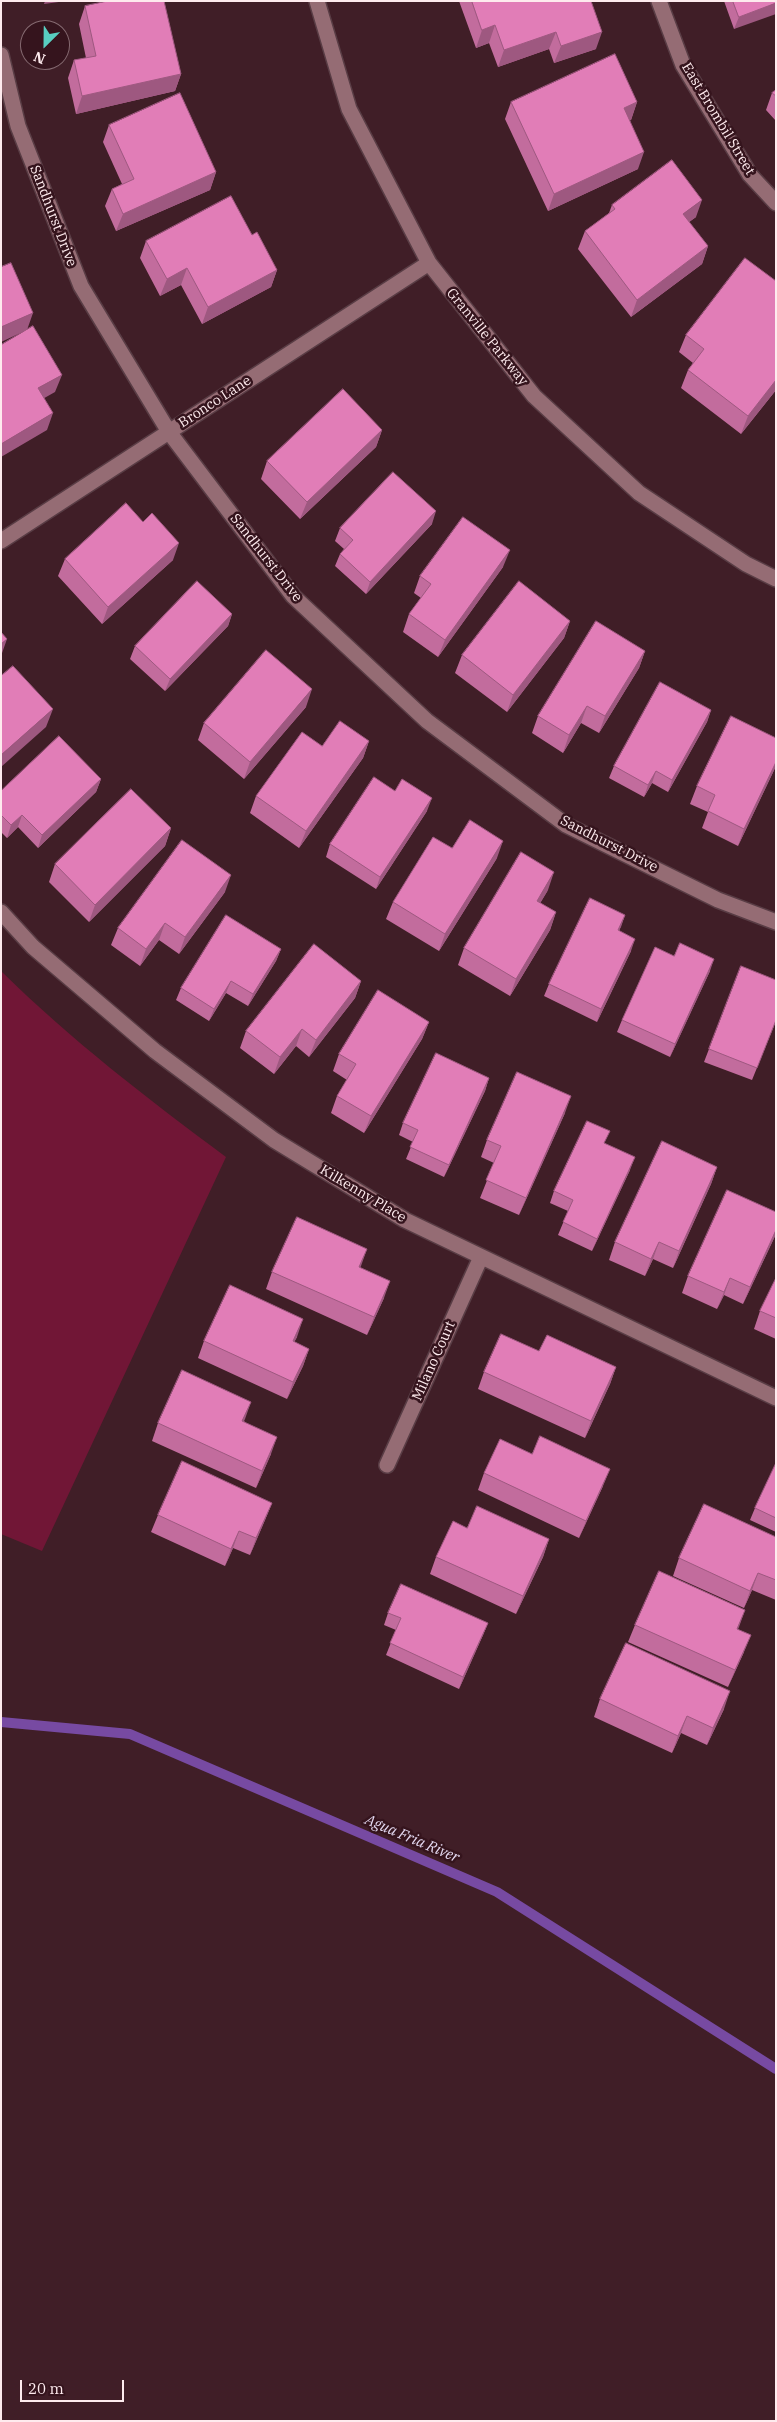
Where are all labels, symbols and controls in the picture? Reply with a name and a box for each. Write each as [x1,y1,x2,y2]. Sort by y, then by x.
north arrow [20,20,70,70]
text: N [31,47,48,68]
street label: East Brombil Street [678,60,758,178]
street label: Sandhurst Drive [26,163,80,269]
street label: Granville Parkway [443,285,531,389]
street label: Bronco Lane [176,372,254,432]
street label: Sandhurst Drive [226,511,306,605]
street label: Sandhurst Drive [557,812,661,876]
street label: Kilkenny Place [317,1162,409,1226]
street label: Milano Court [409,1319,459,1403]
water label: Agua Fria River [362,1811,462,1867]
scale bar [22,2370,126,2402]
text: 20 m [28,2379,64,2398]

